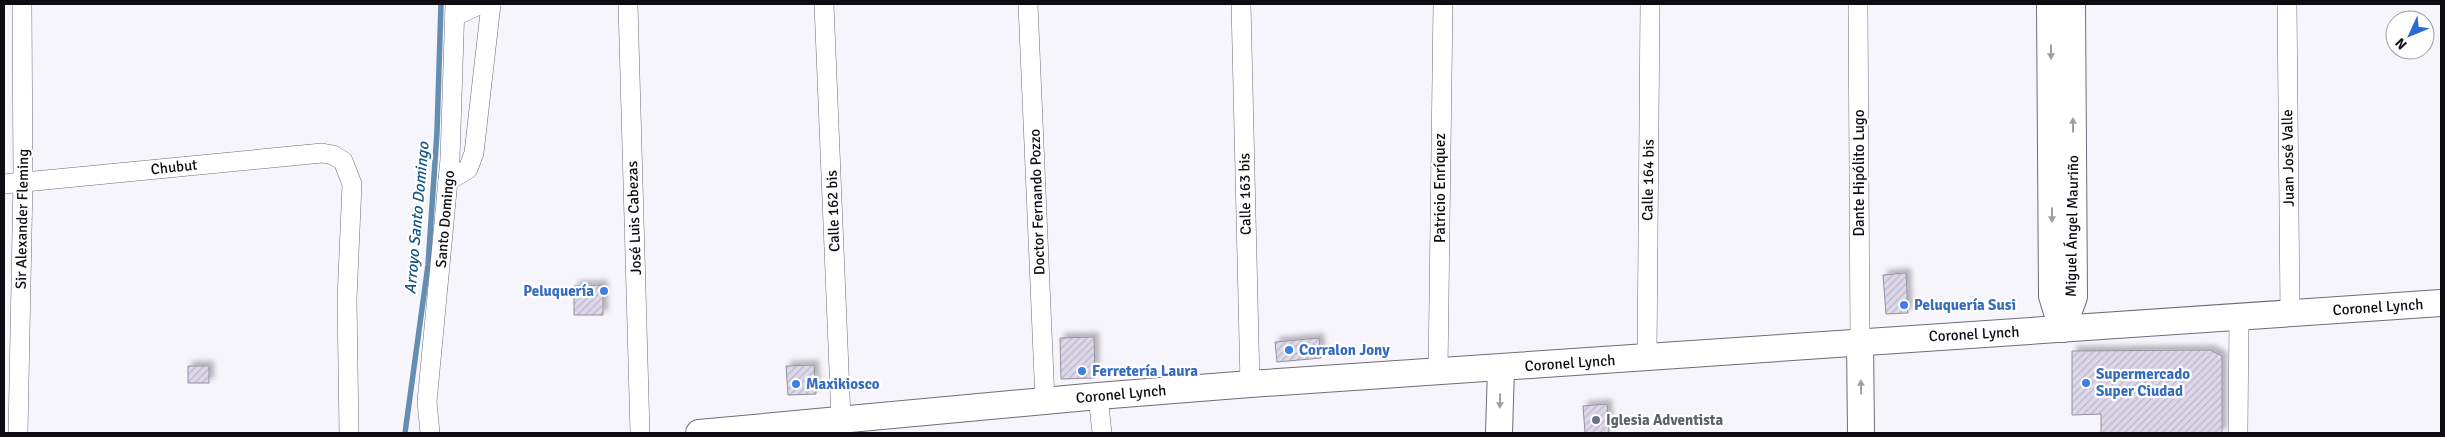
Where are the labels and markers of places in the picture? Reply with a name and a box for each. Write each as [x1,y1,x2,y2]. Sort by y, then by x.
place label: Peluquería [523,282,594,300]
marker: Peluquería [598,285,610,297]
place label: Peluquería Susi [1914,296,2016,314]
marker: Peluquería Susi [1898,299,1910,311]
place label: Corralon Jony [1299,341,1390,359]
marker: Corralon Jony [1283,344,1295,356]
place label: Ferretería Laura [1092,362,1198,380]
marker: Ferretería Laura [1076,365,1088,377]
place label: Supermercado Super Ciudad [2096,365,2190,400]
place label: Maxikiosco [806,375,880,393]
marker: Supermercado Super Ciudad [2080,377,2092,389]
marker: Maxikiosco [790,378,802,390]
place label: Iglesia Adventista [1606,411,1723,429]
marker: Iglesia Adventista [1590,414,1602,426]

